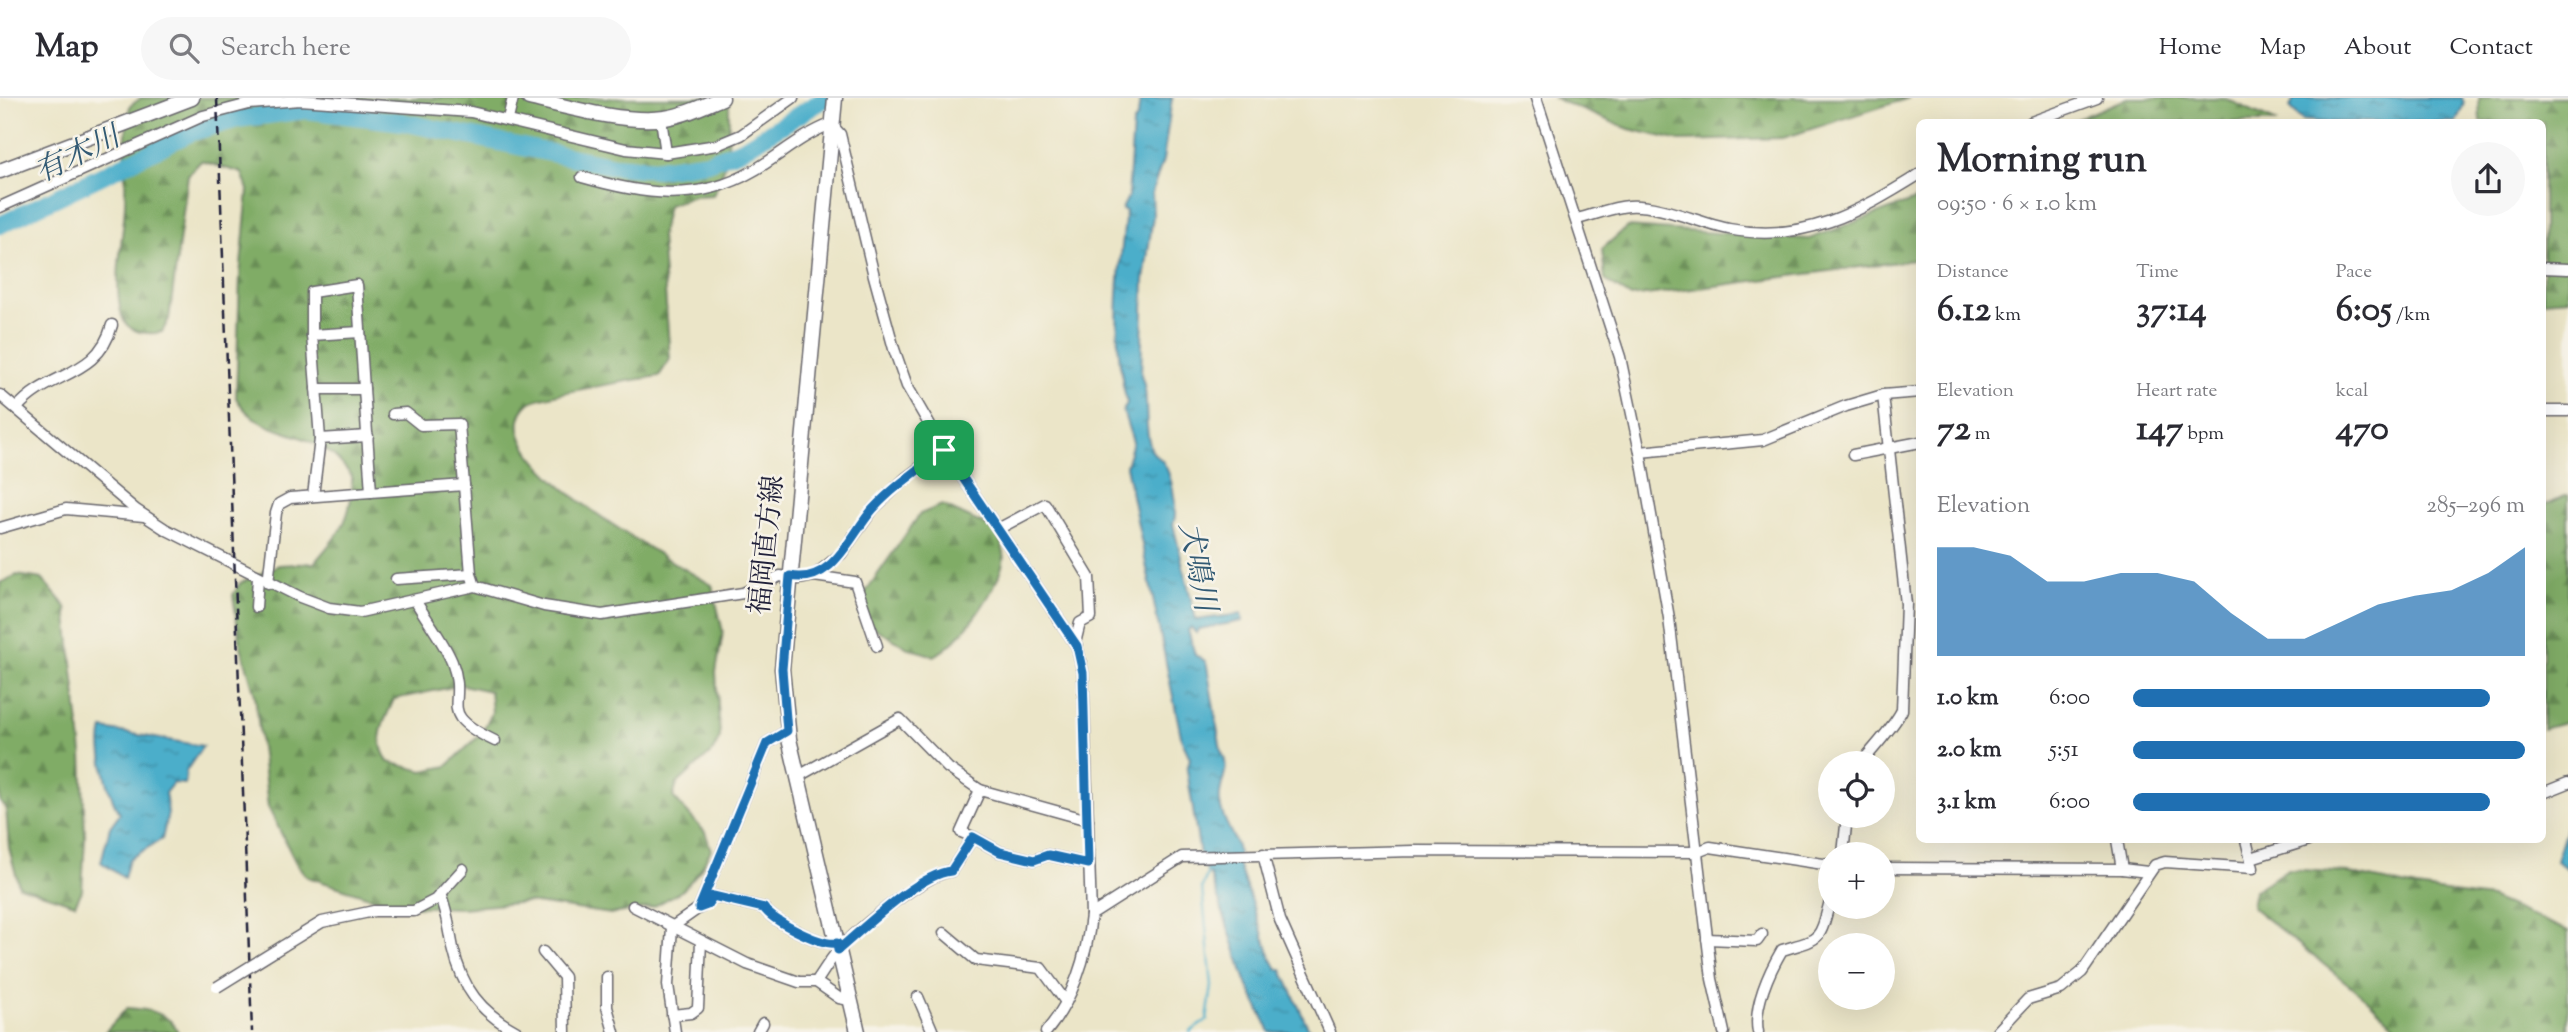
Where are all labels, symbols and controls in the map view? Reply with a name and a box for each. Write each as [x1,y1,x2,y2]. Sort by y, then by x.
search box [141,17,631,80]
text: Map [35,24,99,72]
icon: search [165,29,203,67]
text: Search here [221,30,351,67]
text: Home [2159,31,2222,65]
text: Map [2260,31,2306,65]
text: About [2344,31,2411,65]
text: Contact [2449,31,2533,65]
water label: 有木川 [28,116,131,195]
text: Morning run [1937,135,2147,189]
button: share [2451,142,2525,216]
text: 09:50 · 6 × 1.0 km [1937,188,2097,221]
text: Distance [1937,259,2009,286]
text: Time [2136,259,2179,286]
text: Pace [2336,259,2372,286]
text: 6.12 [1937,286,1991,337]
text: 37:14 [2136,286,2207,337]
text: 6:05 [2336,286,2392,337]
text: km [1991,302,2021,329]
text: /km [2392,302,2430,329]
text: Elevation [1937,378,2014,405]
text: Heart rate [2136,378,2217,405]
text: kcal [2336,378,2368,405]
text: 72 [1937,405,1971,456]
text: 147 [2136,405,2183,456]
text: 470 [2336,405,2389,456]
pin [914,420,974,480]
text: m [1971,421,1990,448]
text: bpm [2183,421,2224,448]
icon: arrive [925,431,963,469]
street label: 福岡直方線 [741,473,795,617]
text: Elevation [1937,490,2030,523]
text: 285–296 m [2426,490,2525,523]
water label: 犬鳴川 [1166,519,1226,618]
text: 1.0 km [1937,682,1999,715]
text: 6:00 [2049,682,2090,715]
text: 2.0 km [1937,734,2002,767]
text: 5:51 [2049,734,2079,767]
map controls [1818,751,1895,1010]
button: locate [1818,751,1895,828]
text: 3.1 km [1937,786,1996,819]
text: 6:00 [2049,786,2090,819]
button: + [1818,842,1895,919]
button: − [1818,933,1895,1010]

